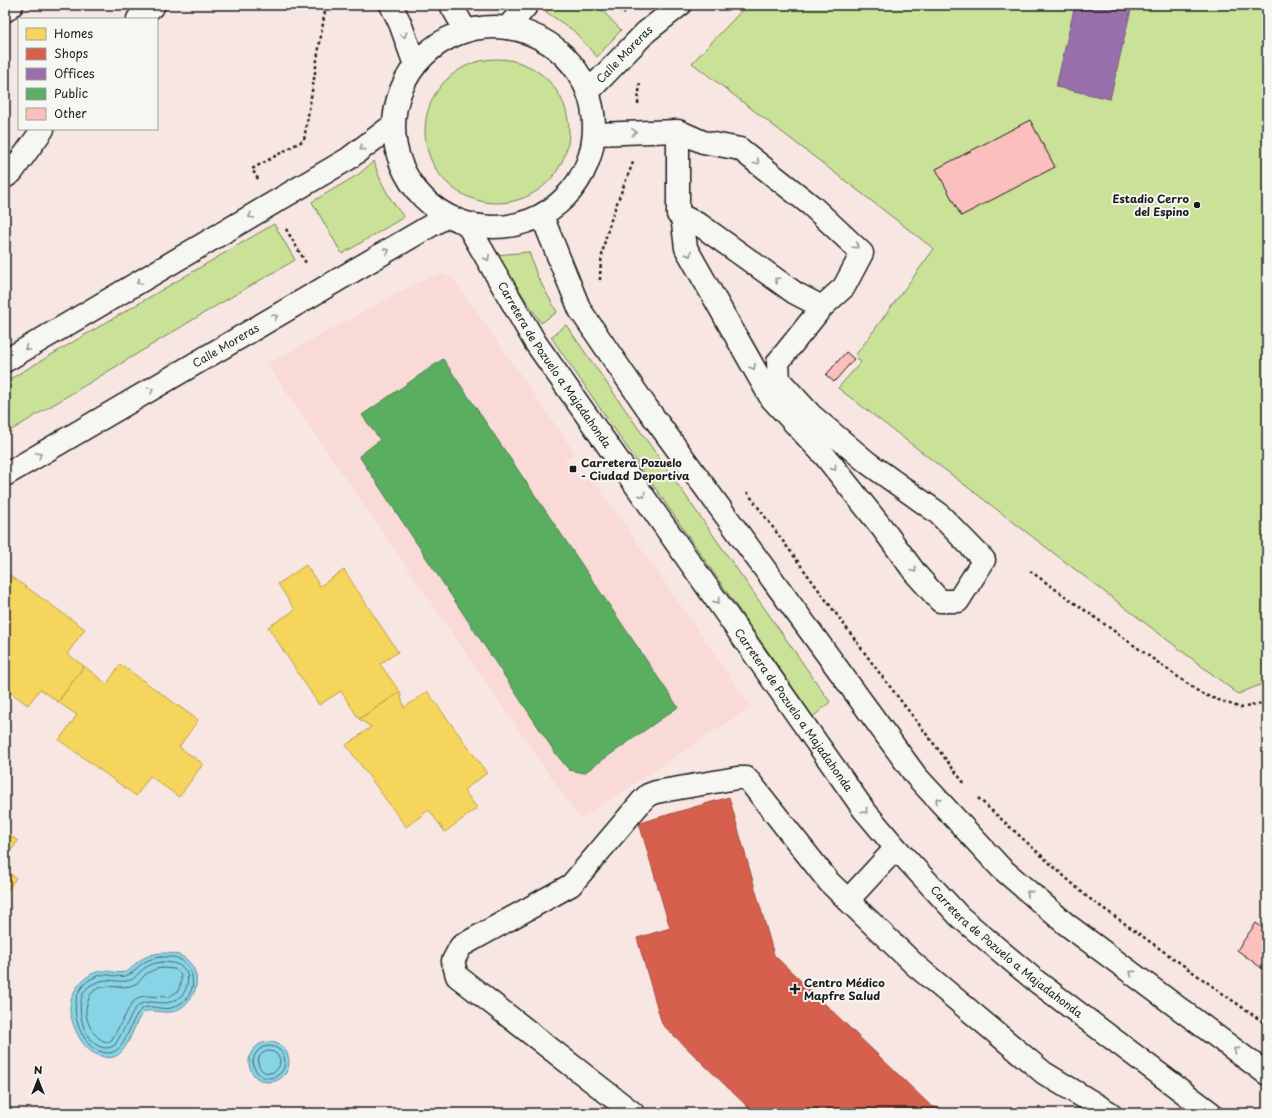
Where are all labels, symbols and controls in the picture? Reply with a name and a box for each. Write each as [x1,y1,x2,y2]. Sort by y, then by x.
legend [18,18,158,130]
street label: Calle Moreras [592,21,656,87]
text: Homes [54,24,93,42]
one-way arrow [399,31,407,38]
text: Shops [54,44,89,62]
text: Offices [54,64,95,82]
text: Public [54,84,88,102]
text: Other [54,104,87,122]
one-way arrow [631,128,637,137]
one-way arrow [359,143,366,151]
one-way arrow [752,157,759,164]
place label: Estadio Cerro del Espino [1113,190,1190,220]
marker: Estadio Cerro del Espino [1192,200,1202,210]
one-way arrow [248,212,255,219]
one-way arrow [851,242,858,249]
one-way arrow [383,249,390,256]
one-way arrow [684,250,692,257]
one-way arrow [482,254,489,261]
one-way arrow [774,277,781,285]
one-way arrow [136,278,143,285]
street label: Carretera de Pozuelo a Majadahonda [494,278,616,451]
one-way arrow [271,315,278,322]
street label: Calle Moreras [189,319,262,371]
one-way arrow [24,343,31,351]
one-way arrow [748,363,755,370]
one-way arrow [147,387,154,394]
one-way arrow [35,453,42,460]
place label: Carretera Pozuelo - Ciudad Deportiva [581,454,690,484]
one-way arrow [830,463,837,470]
marker: Carretera Pozuelo - Ciudad Deportiva [568,464,578,474]
one-way arrow [638,491,646,498]
one-way arrow [909,566,916,573]
one-way arrow [713,597,720,604]
street label: Carretera de Pozuelo a Majadahonda [731,625,857,795]
one-way arrow [936,797,943,805]
one-way arrow [860,806,867,813]
street label: Carretera de Pozuelo a Majadahonda [927,881,1087,1022]
one-way arrow [1027,890,1034,897]
one-way arrow [1129,971,1136,978]
place label: Centro Médico Mapfre Salud [804,974,885,1004]
marker: Centro Médico Mapfre Salud [789,983,801,995]
one-way arrow [1233,1048,1240,1055]
north arrow [18,1060,58,1100]
text: N [34,1061,43,1078]

